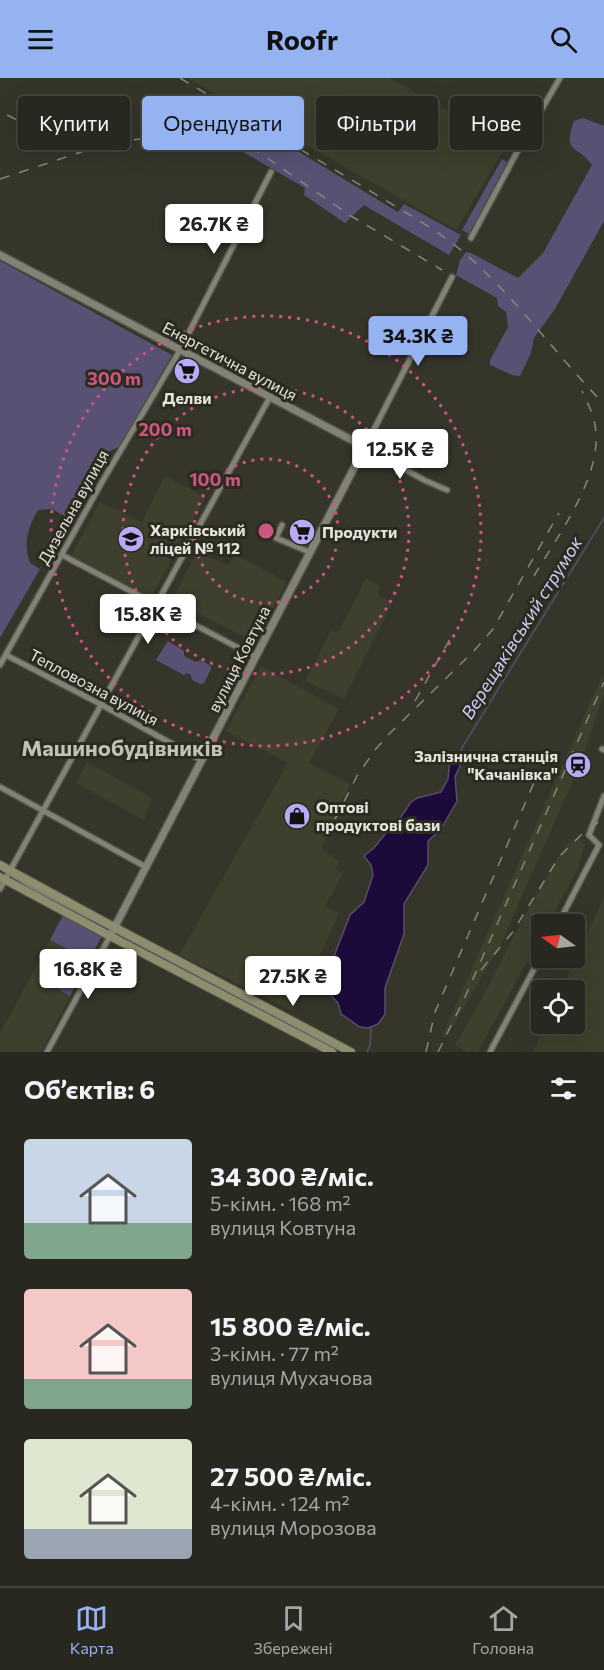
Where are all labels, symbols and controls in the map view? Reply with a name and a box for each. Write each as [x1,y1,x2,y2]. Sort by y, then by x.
icon: menu [24,23,57,56]
text: Roofr [266,23,338,56]
icon: search [547,23,580,56]
chip: Купити [18,96,130,150]
chip: Орендувати [142,96,304,150]
chip: Фільтри [316,96,438,150]
chip: Нове [450,96,542,150]
pin: 26.7K ₴ [159,204,269,255]
text: 26.7K ₴ [179,211,249,235]
pin: 34.3K ₴ [363,316,473,367]
street label: Енергетична вулиця [160,317,301,404]
text: 34.3K ₴ [382,323,454,347]
supermarket icon: Делви [172,356,202,386]
text: 300 m [87,367,141,389]
place label: Делви [163,388,211,407]
text: 200 m [138,418,192,440]
pin: 12.5K ₴ [345,429,455,480]
text: 12.5K ₴ [366,436,434,460]
street label: Дизельна вулиця [33,446,112,567]
text: 100 m [189,468,241,490]
supermarket icon: Продукти [287,517,317,547]
place label: Харківський ліцей № 112 [150,520,246,557]
centre of rings [256,521,276,541]
place label: Продукти [322,522,397,541]
school or university icon: Харківський ліцей № 112 [116,524,146,554]
water label: Верещаківський струмок [456,532,587,723]
pin: 15.8K ₴ [93,594,203,645]
text: 15.8K ₴ [114,601,182,625]
street label: вулиця Ковтуна [204,602,274,715]
street label: Тепловозна вулиця [26,644,162,729]
district label: Машинобудівників [21,734,223,761]
place label: Залізнична станція "Качанівка" [414,746,558,783]
station icon: Залізнична станція "Качанівка" [563,750,593,780]
place label: Оптові продуктові бази [316,797,440,834]
shop icon: Оптові продуктові бази [282,801,312,831]
north arrow [531,914,585,968]
map controls [531,914,585,1034]
pin: 16.8K ₴ [33,949,143,1000]
text: 16.8K ₴ [54,956,122,980]
pin: 27.5K ₴ [238,956,348,1007]
text: 27.5K ₴ [259,963,327,987]
button: locate [531,980,585,1034]
icon: filters [547,1072,580,1105]
text: Об’єктів: 6 [24,1073,155,1104]
text: 34 300 ₴/міс. [210,1160,374,1191]
icon: home [72,1163,144,1235]
text: 5-кімн. · 168 m² [210,1191,351,1215]
text: вулиця Ковтуна [210,1215,356,1239]
text: 15 800 ₴/міс. [210,1310,371,1341]
icon: home [72,1313,144,1385]
text: 3-кімн. · 77 m² [210,1341,339,1365]
text: вулиця Мухачова [210,1365,373,1389]
text: 27 500 ₴/міс. [210,1460,372,1491]
icon: home [72,1463,144,1535]
text: 4-кімн. · 124 m² [210,1491,350,1515]
text: вулиця Морозова [210,1515,377,1539]
tab: Карта [70,1602,114,1657]
tab: Збережені [254,1602,333,1657]
tab: Головна [472,1602,534,1657]

